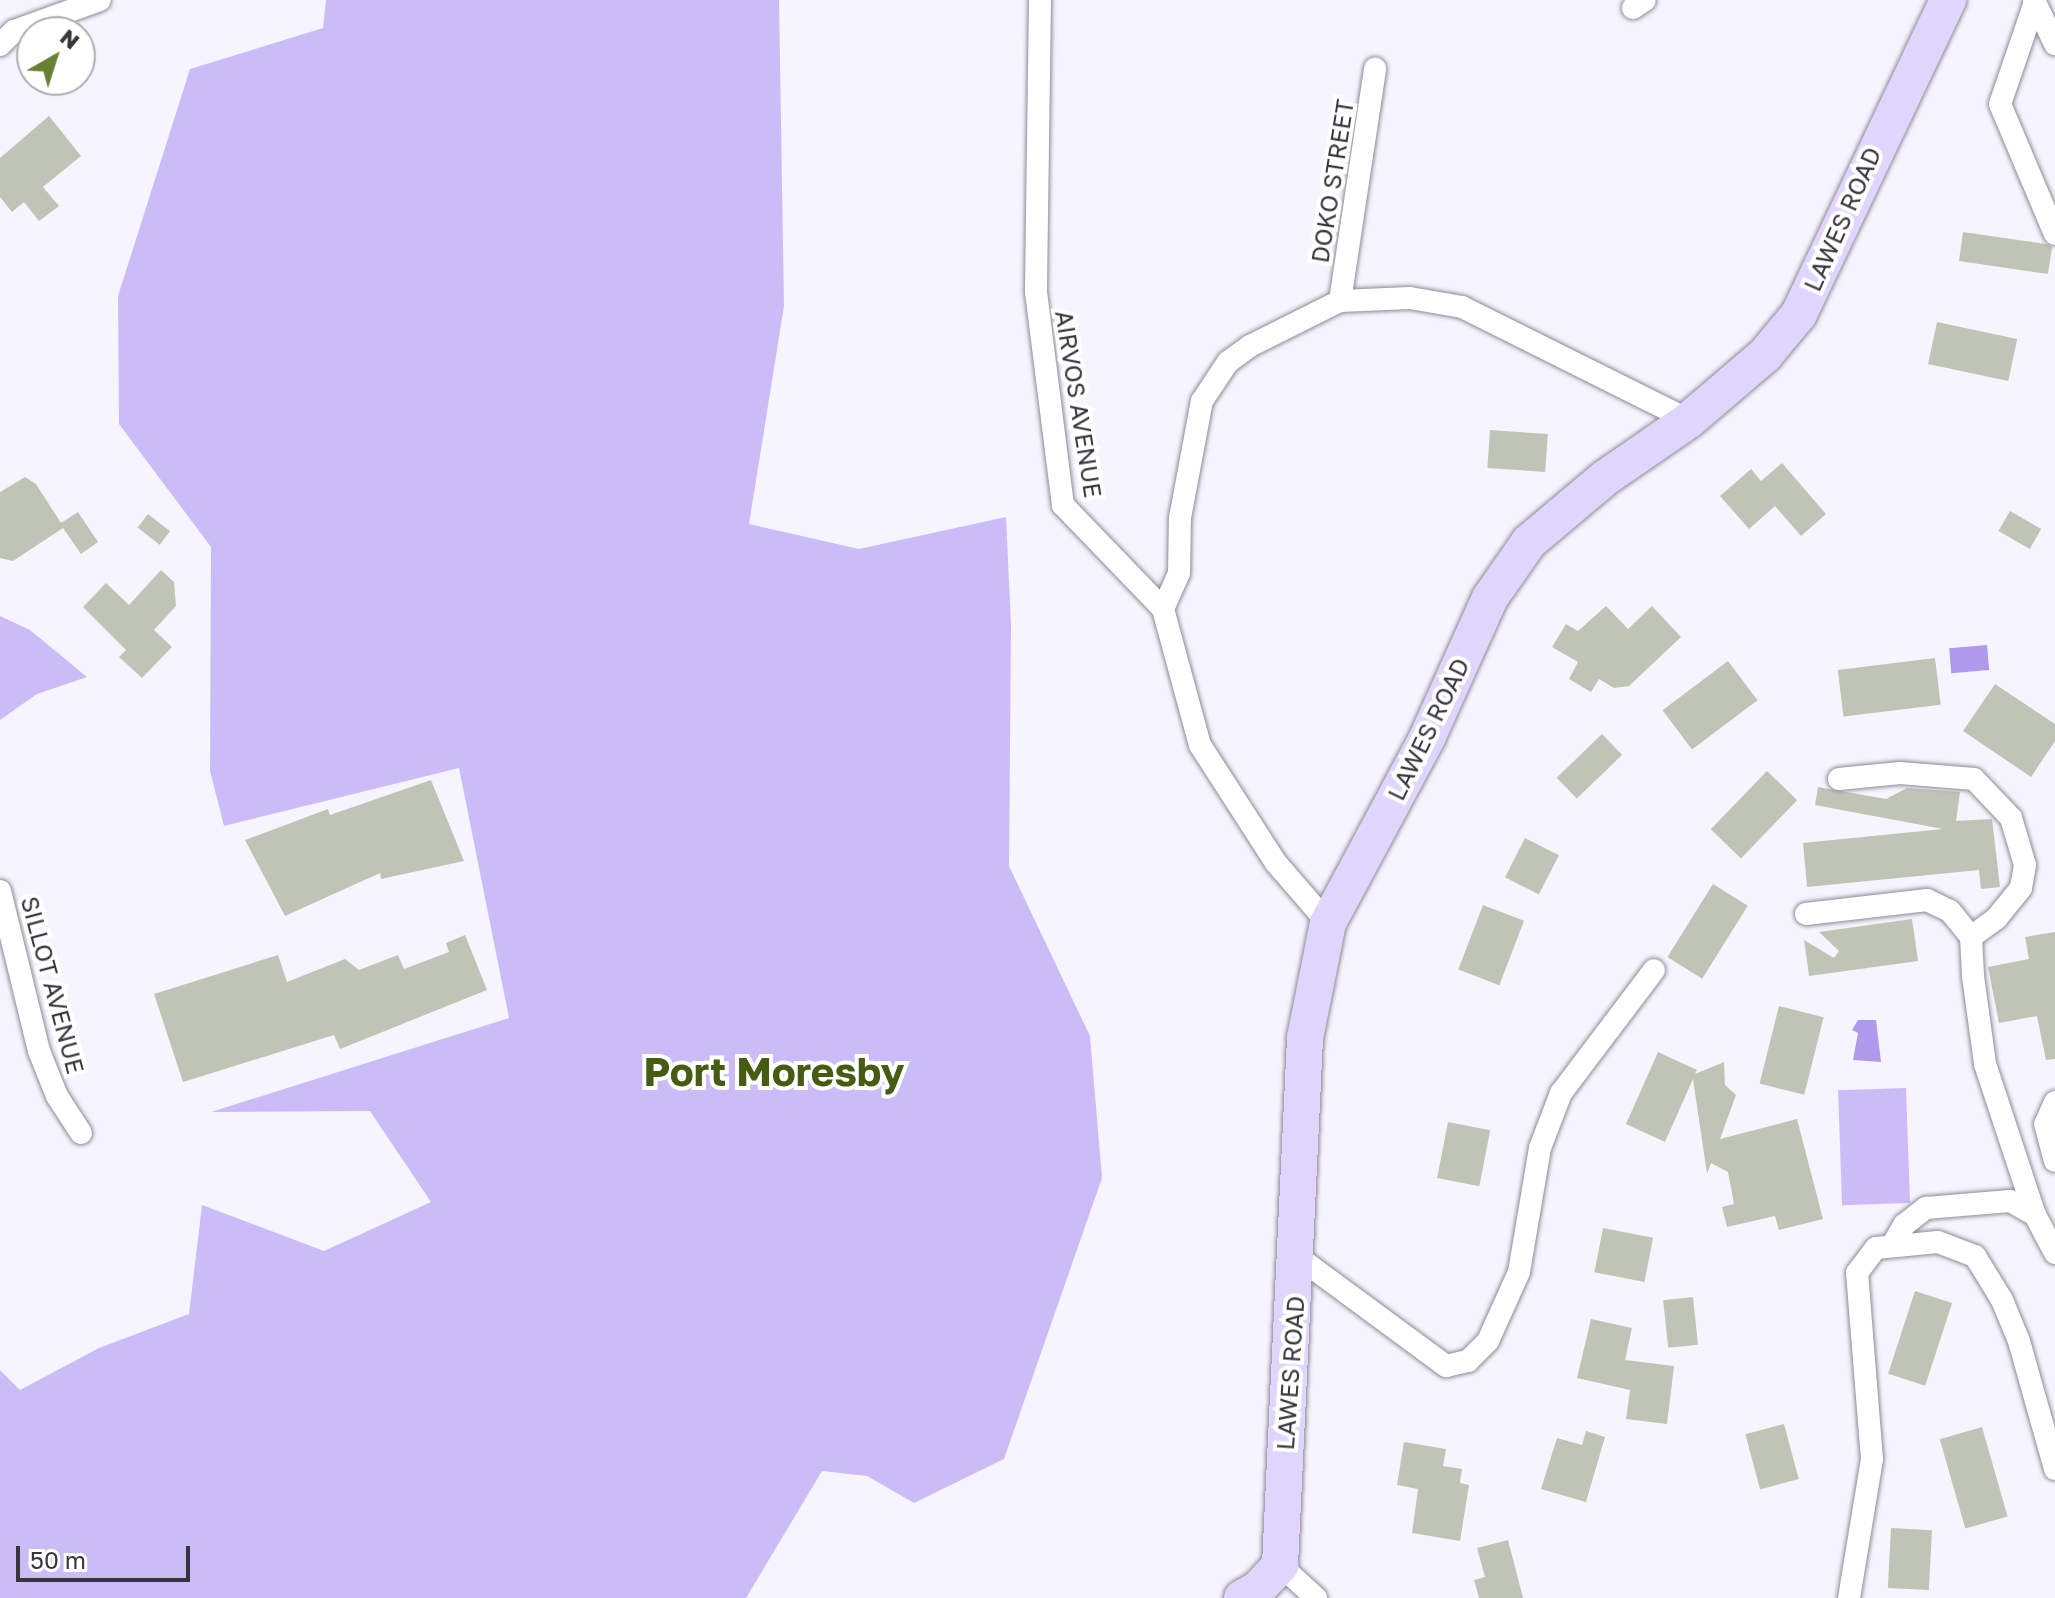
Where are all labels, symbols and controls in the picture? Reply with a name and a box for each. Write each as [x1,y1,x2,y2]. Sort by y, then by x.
north arrow [16,16,96,96]
text: N [55,23,85,54]
street label: DOKO STREET [1305,97,1359,265]
street label: LAWES ROAD [1797,143,1887,295]
street label: AIRVOS AVENUE [1050,308,1108,500]
street label: LAWES ROAD [1381,653,1475,805]
street label: SILLOT AVENUE [15,893,91,1077]
district label: Port Moresby [643,1047,905,1095]
street label: LAWES ROAD [1270,1295,1310,1451]
scale bar [20,1530,194,1580]
text: 50 m [30,1545,86,1574]

